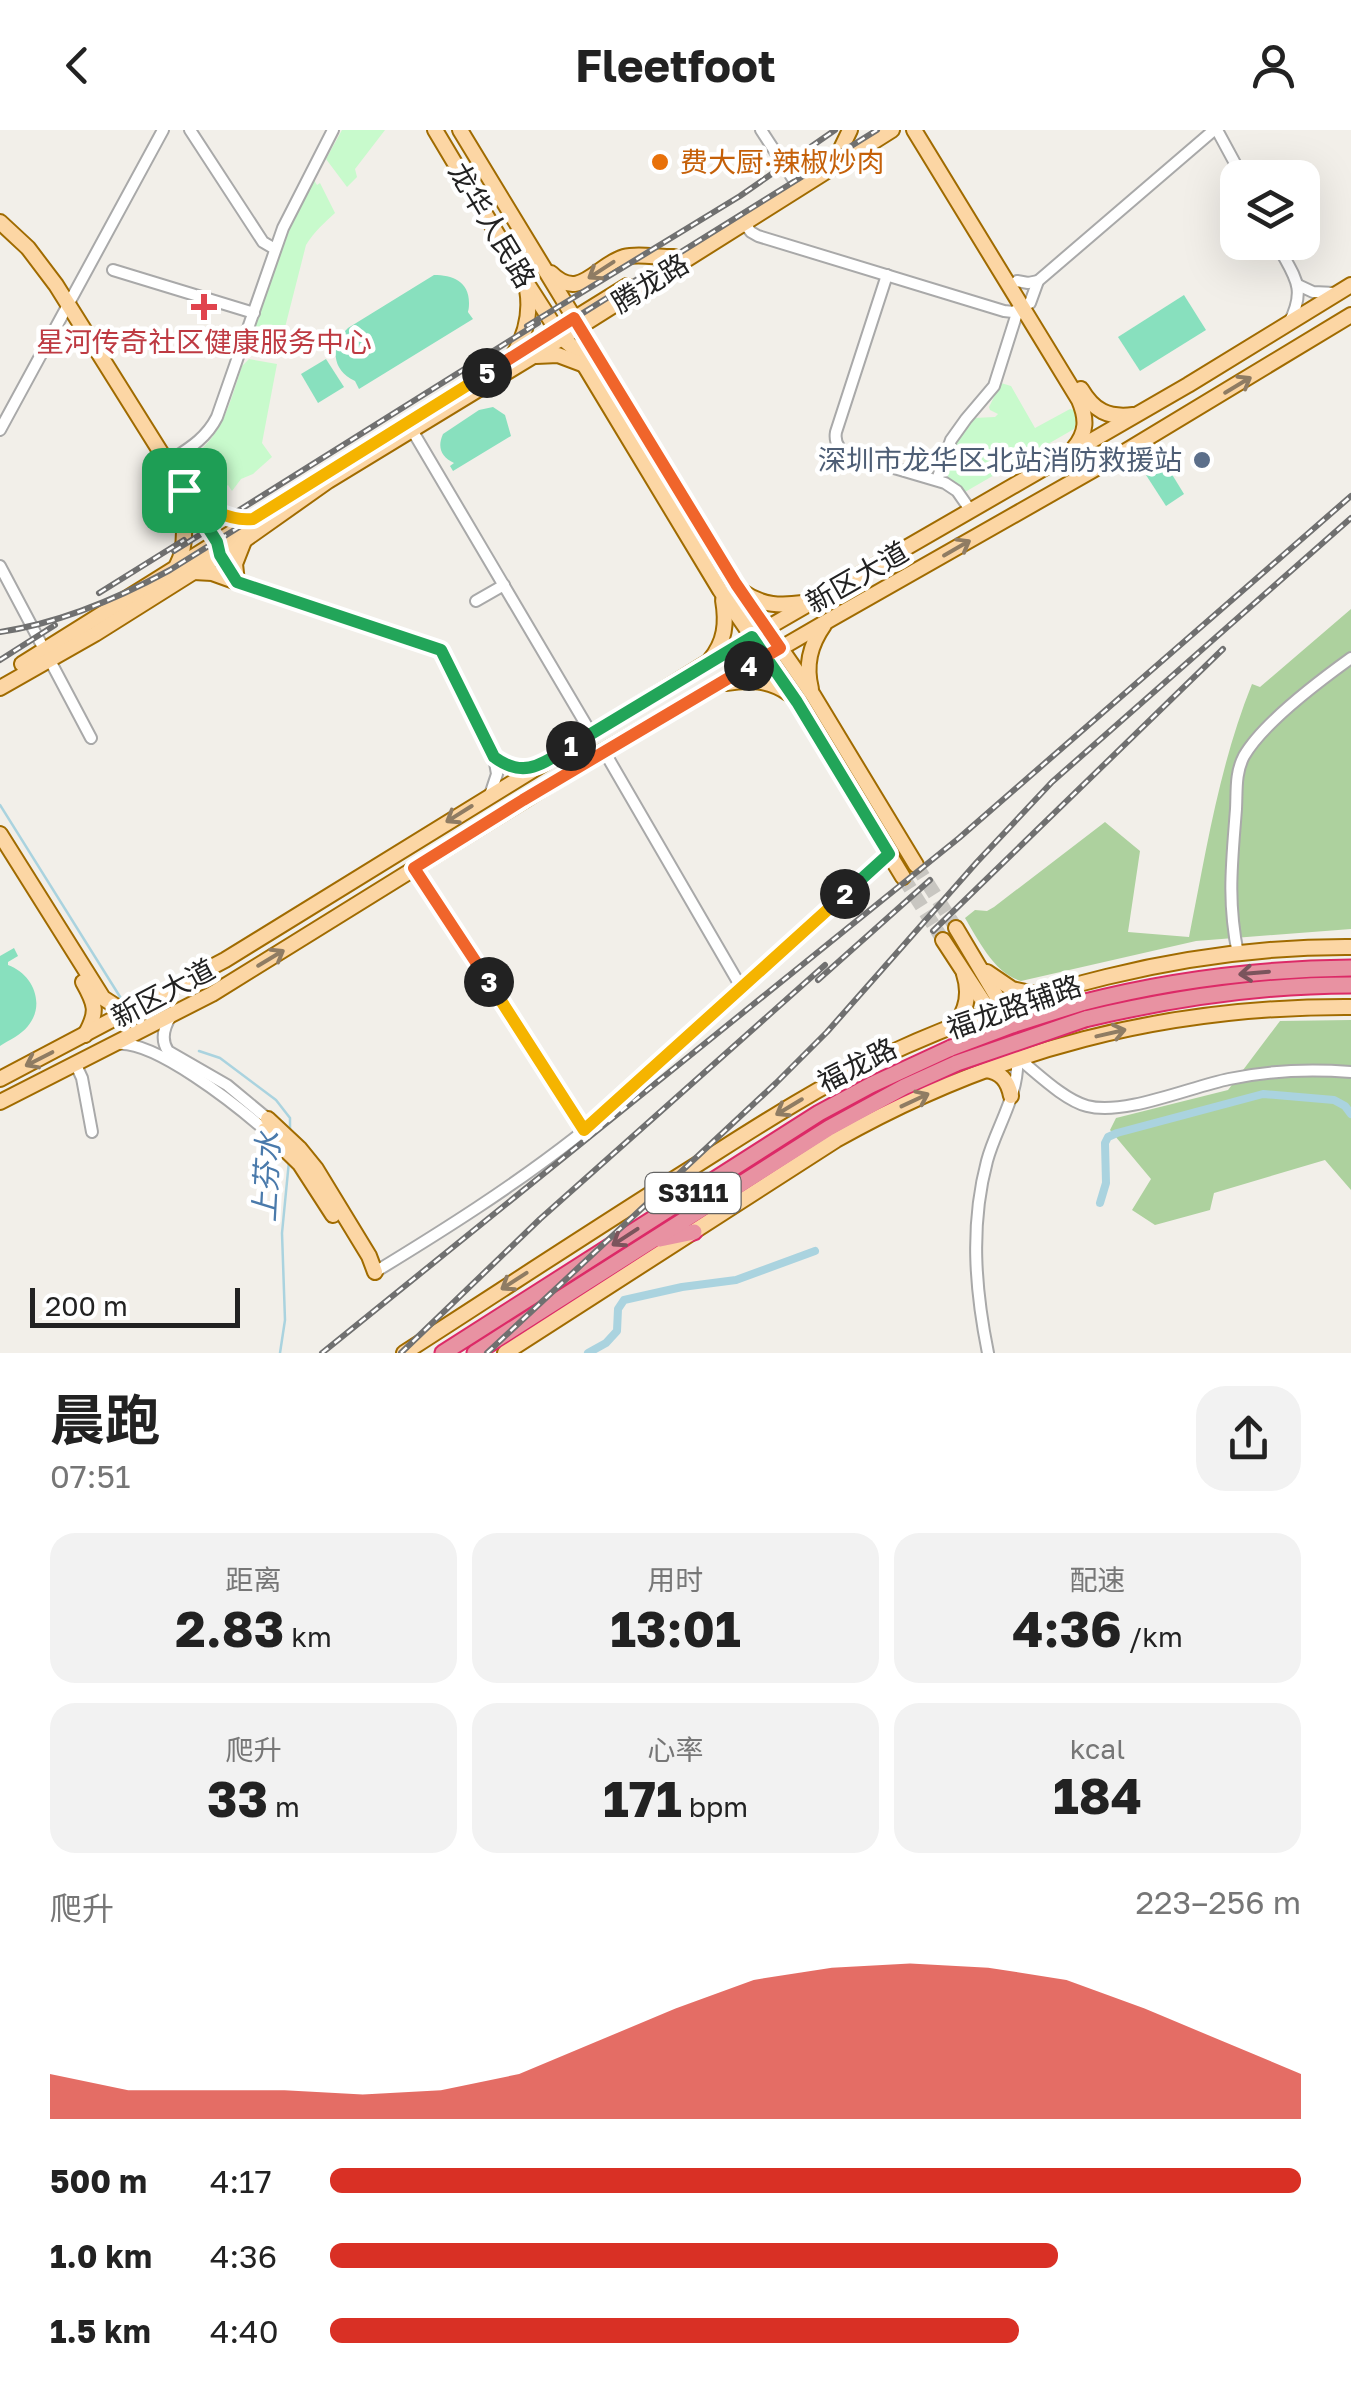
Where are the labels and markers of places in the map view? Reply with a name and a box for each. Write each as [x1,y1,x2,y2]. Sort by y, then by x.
place label: 费大厨·辣椒炒肉 [680,145,884,178]
marker: 费大厨·辣椒炒肉 [649,151,671,173]
marker: 星河传奇社区健康服务中心 [191,294,217,320]
place label: 星河传奇社区健康服务中心 [36,325,372,358]
pin: 5 [462,348,512,398]
place label: 深圳市龙华区北站消防救援站 [818,443,1182,476]
pin [142,448,227,533]
marker: 深圳市龙华区北站消防救援站 [1191,449,1213,471]
pin: 4 [724,641,774,691]
pin: 1 [546,721,596,771]
pin: 2 [820,869,870,919]
pin: 3 [464,957,514,1007]

